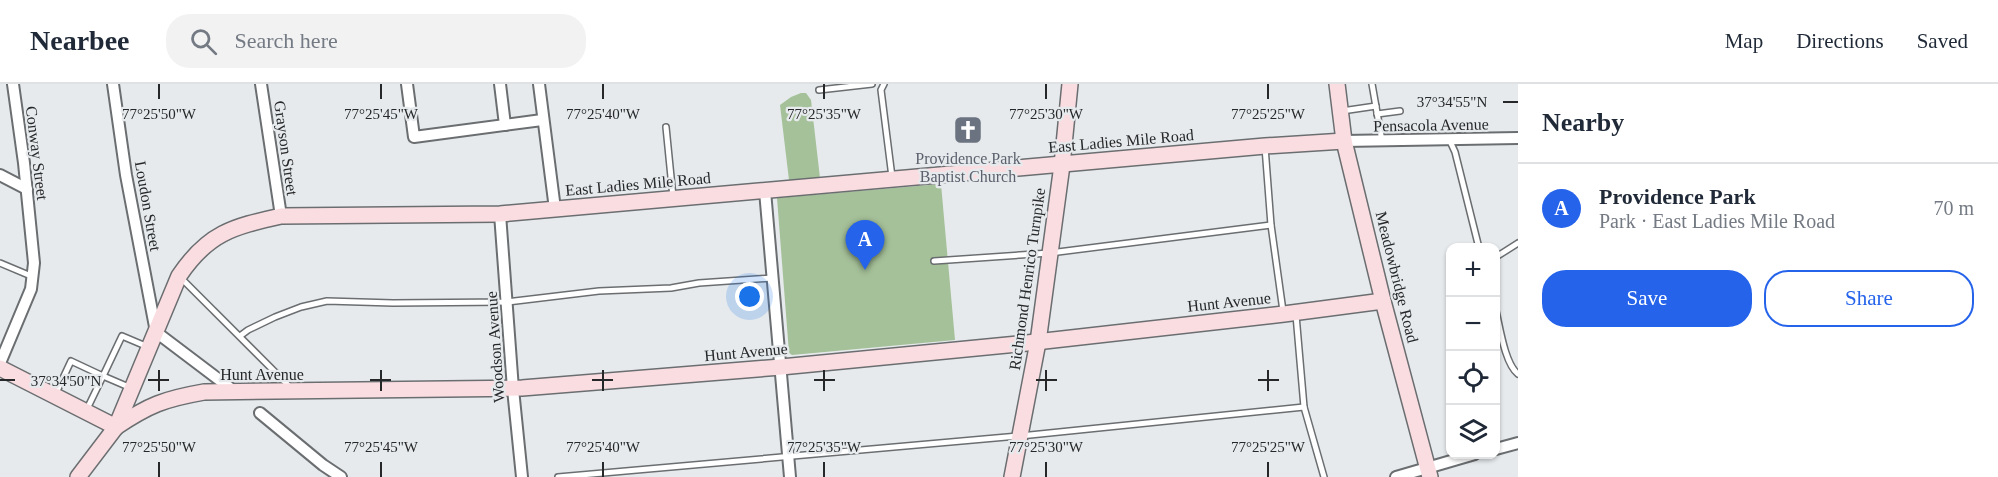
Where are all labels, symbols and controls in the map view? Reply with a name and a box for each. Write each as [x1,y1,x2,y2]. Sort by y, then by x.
search box [166,14,586,68]
text: Nearbee [30,25,130,56]
icon: search [187,25,220,58]
text: Search here [235,28,338,53]
text: Map [1725,29,1763,53]
text: Directions [1796,29,1884,53]
text: Saved [1917,29,1968,53]
text: 37°34'55"N [1417,94,1487,110]
street label: Grayson Street [270,100,301,197]
street label: Conway Street [22,105,51,202]
text: 77°25'50"W [122,106,197,122]
text: 77°25'45"W [344,106,419,122]
text: 77°25'40"W [566,106,641,122]
text: 77°25'35"W [787,106,862,122]
text: 77°25'30"W [1009,106,1084,122]
text: 77°25'25"W [1231,106,1306,122]
text: Nearby [1542,108,1624,137]
church icon: Providence Park Baptist Church [952,114,984,146]
street label: Pensacola Avenue [1373,115,1489,135]
street label: East Ladies Mile Road [1047,126,1195,156]
place label: Providence Park Baptist Church [915,150,1021,186]
street label: Loudon Street [132,160,164,253]
street label: East Ladies Mile Road [564,169,712,199]
text: Providence Park [1599,184,1756,209]
street label: Richmond Henrico Turnpike [1006,187,1049,371]
text: A [1554,197,1569,219]
text: 70 m [1933,197,1974,219]
street label: Meadowbridge Road [1371,210,1422,345]
text: Park · East Ladies Mile Road [1599,210,1835,232]
pin: A [846,220,884,270]
map controls [1446,243,1500,459]
button: + [1446,243,1500,297]
button: Save [1542,270,1752,327]
button: Share [1764,270,1974,327]
your location [735,282,764,311]
street label: Hunt Avenue [1186,289,1272,315]
street label: Woodson Avenue [483,291,507,403]
button: − [1446,297,1500,351]
street label: Hunt Avenue [704,340,788,364]
button: locate [1446,351,1500,405]
street label: Hunt Avenue [220,366,304,383]
text: 37°34'50"N [31,373,101,389]
button: layers [1446,405,1500,459]
text: 77°25'50"W [122,439,197,455]
text: 77°25'45"W [344,439,419,455]
text: 77°25'40"W [566,439,641,455]
text: 77°25'35"W [787,439,862,455]
text: 77°25'30"W [1009,439,1084,455]
text: 77°25'25"W [1231,439,1306,455]

